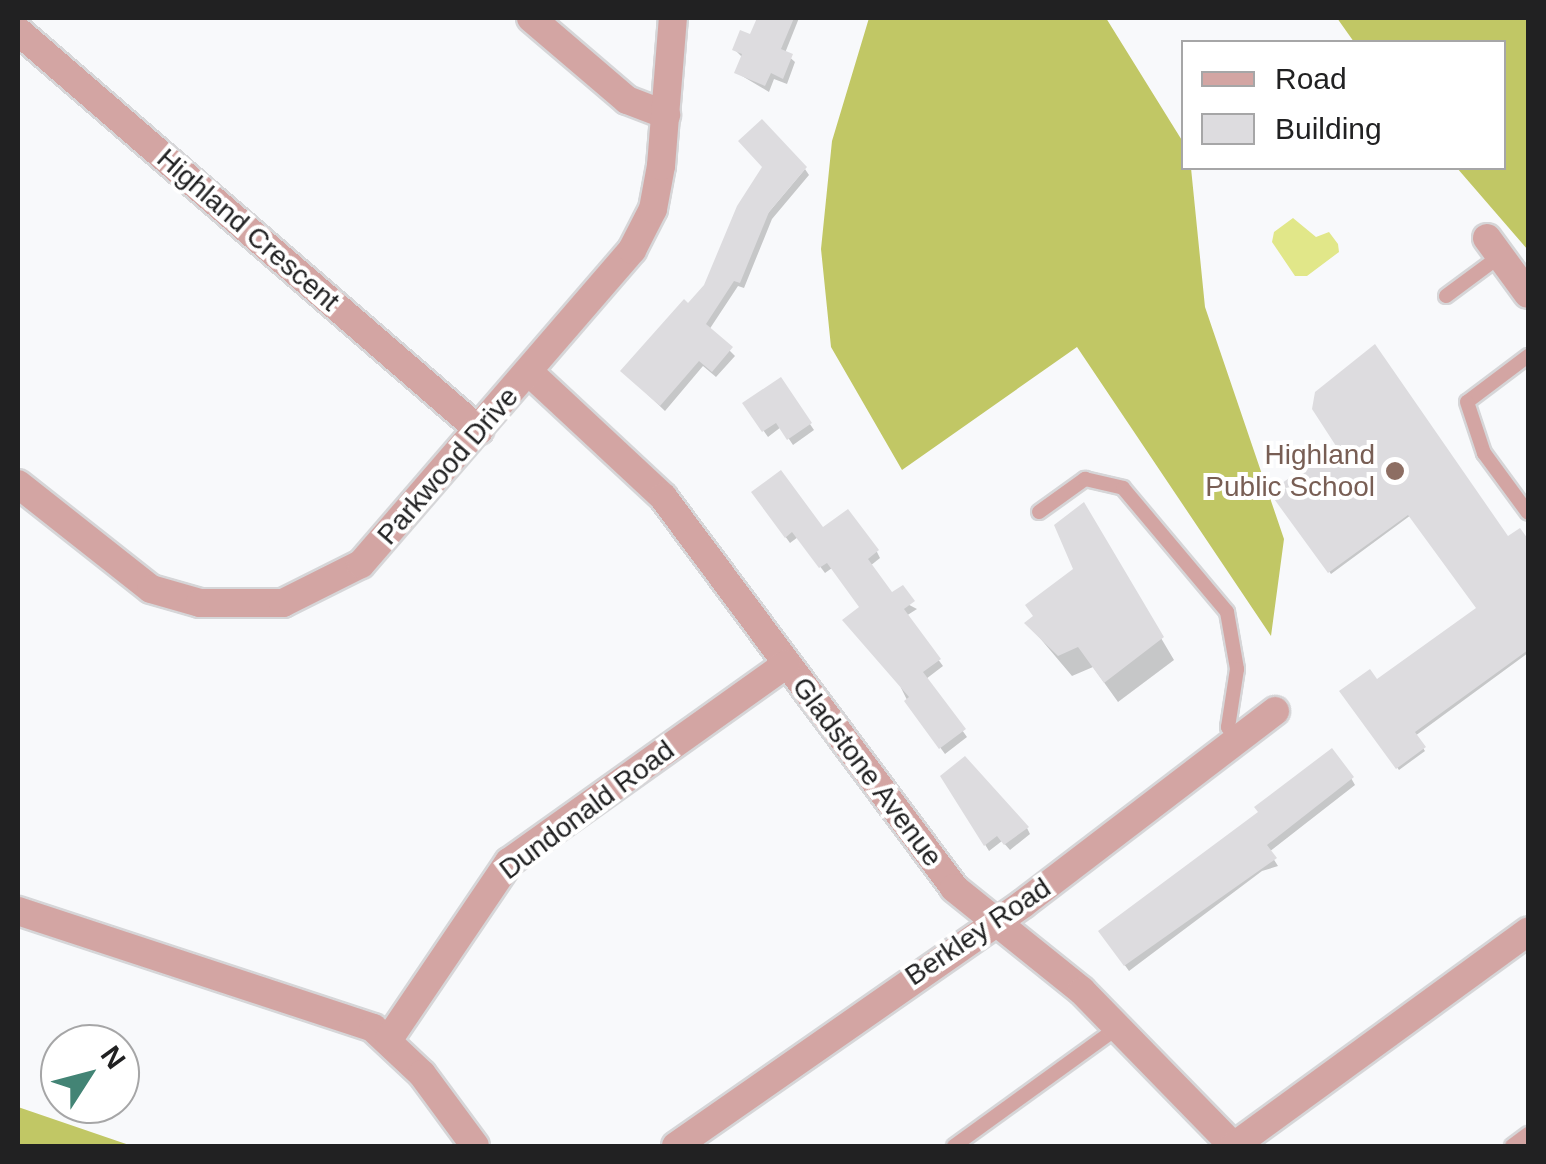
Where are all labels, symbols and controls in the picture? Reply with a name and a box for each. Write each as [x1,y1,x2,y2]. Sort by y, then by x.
legend [1181,40,1506,170]
text: Road [1275,62,1347,95]
text: Building [1275,112,1382,145]
street label: Highland Crescent [150,142,346,318]
street label: Parkwood Drive [370,380,526,552]
place label: Highland Public School [1205,438,1375,504]
marker: Highland Public School [1384,460,1406,482]
street label: Gladstone Avenue [784,670,950,874]
street label: Dundonald Road [493,733,681,887]
street label: Berkley Road [899,871,1057,993]
north arrow [40,1024,140,1124]
text: N [95,1040,132,1075]

